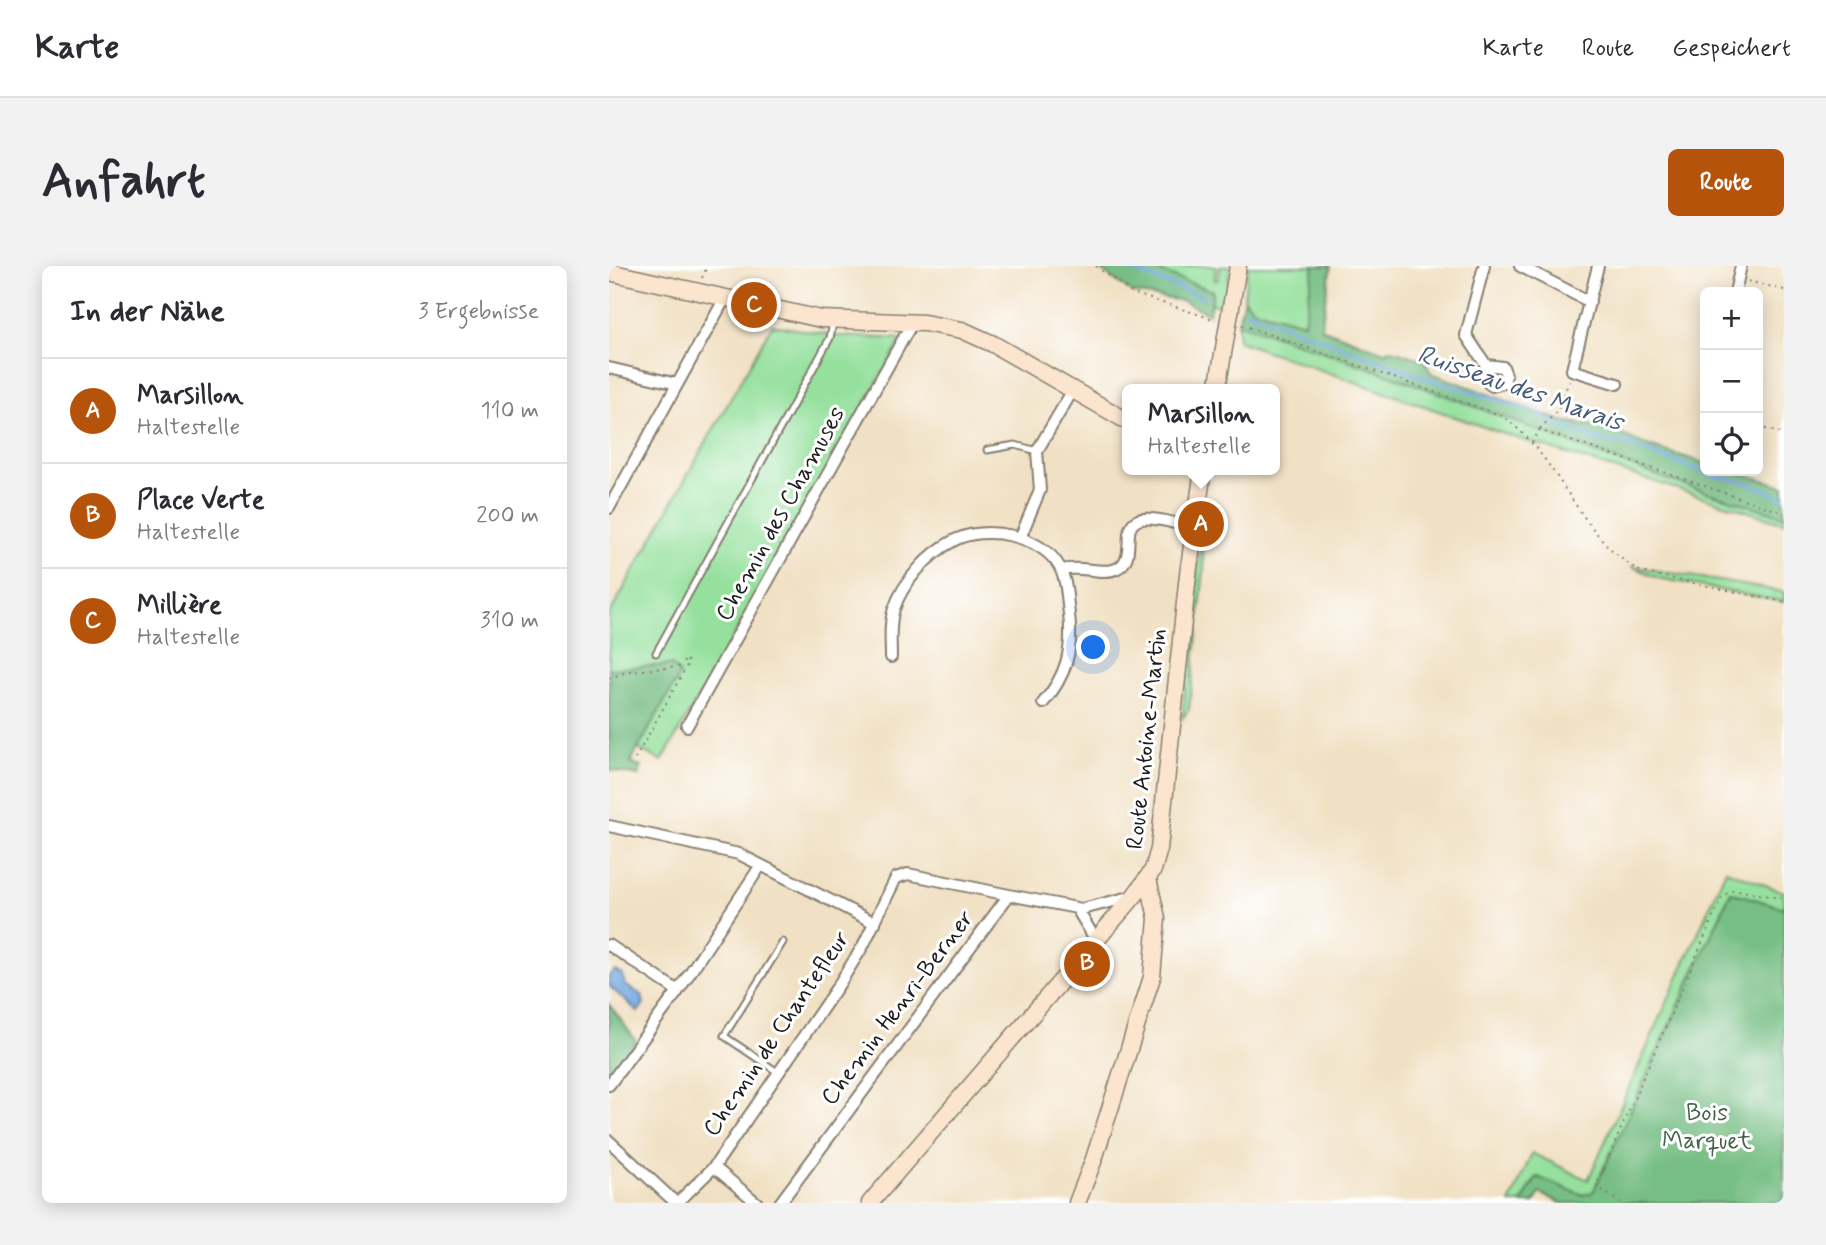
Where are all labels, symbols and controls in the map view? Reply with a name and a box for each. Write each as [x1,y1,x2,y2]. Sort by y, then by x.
text: Karte [35,26,119,70]
text: Karte [1482,33,1544,64]
text: Route [1582,33,1634,64]
text: Gespeichert [1672,33,1791,64]
button: Route [1668,149,1784,216]
text: Anfahrt [42,150,205,215]
pin: C [731,279,777,331]
map controls [1700,287,1763,476]
button: + [1700,287,1763,350]
text: In der Nähe [70,292,225,331]
text: 3 Ergebnisse [418,297,539,327]
water label: Ruisseau des Marais [1413,338,1630,441]
button: − [1700,350,1763,413]
text: Marsillon [137,379,243,413]
popup [1122,384,1280,475]
text: A [85,396,101,426]
text: 110 m [480,396,539,426]
text: Marsillon [1148,398,1254,432]
street label: Chemin des Chamuses [709,401,853,627]
text: Haltestelle [137,413,240,443]
button: locate [1700,413,1763,476]
text: Haltestelle [1148,432,1251,462]
text: Place Verte [137,484,265,518]
pin: A [1178,498,1224,550]
text: B [86,501,100,531]
text: 200 m [476,501,539,531]
text: Haltestelle [137,518,240,548]
text: Millière [137,589,222,623]
text: C [85,606,101,636]
text: 310 m [480,606,539,636]
text: Haltestelle [137,623,240,653]
street label: Route Antoine-Martin [1120,627,1174,851]
your location [1076,630,1110,664]
street label: Chemin Henri-Berner [814,904,982,1112]
street label: Chemin de Chantefleur [697,925,857,1143]
pin: B [1064,938,1110,990]
park label: Bois Marquet [1662,1098,1752,1157]

